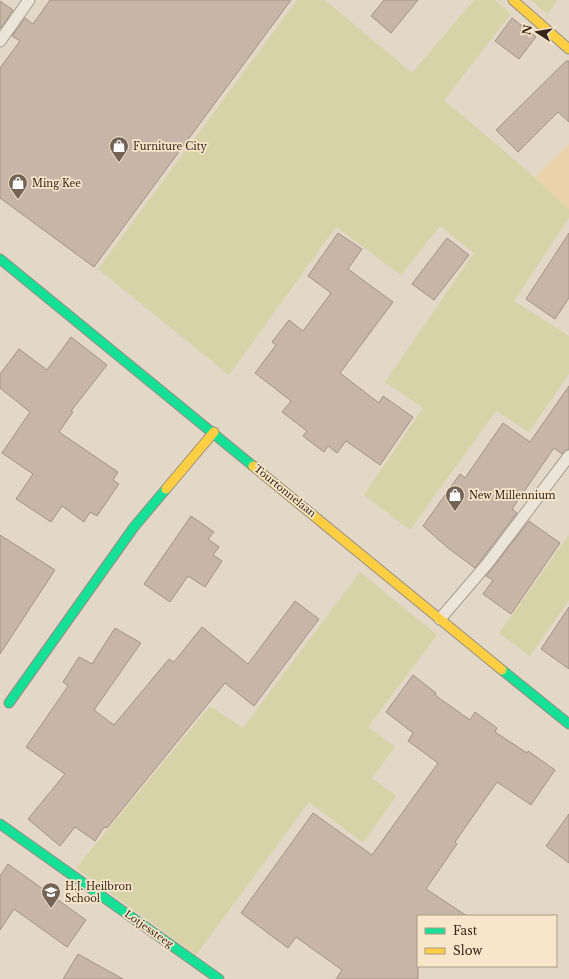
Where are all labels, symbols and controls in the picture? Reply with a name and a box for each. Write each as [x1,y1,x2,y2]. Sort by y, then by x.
north arrow [517,12,557,52]
text: N [519,23,535,36]
shop icon: Furniture City [108,135,130,163]
place label: Furniture City [133,140,207,153]
shop icon: Ming Kee [7,172,29,200]
place label: Ming Kee [32,177,81,190]
street label: Tourtonnelaan [251,462,319,520]
shop icon: New Millennium [444,484,466,512]
place label: New Millennium [469,489,556,502]
place label: H.J. Heilbron School [65,880,132,905]
school or university icon: H.J. Heilbron School [40,881,62,909]
street label: Lotjessteeg [122,907,177,951]
legend [417,915,557,967]
text: Fast [453,923,478,938]
text: Slow [453,943,483,958]

